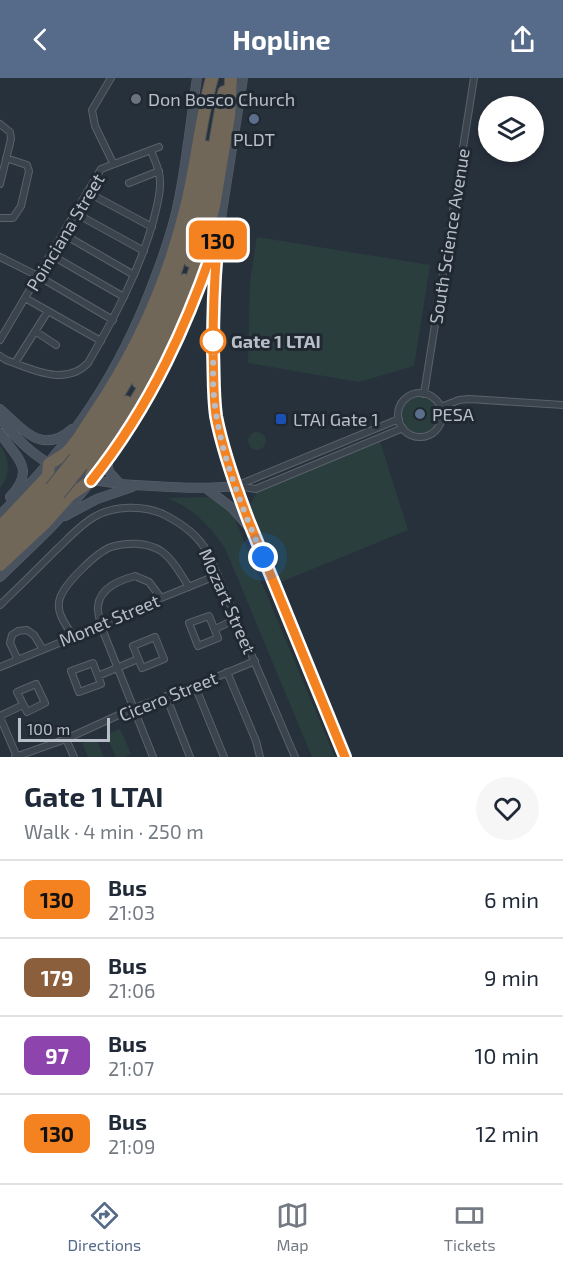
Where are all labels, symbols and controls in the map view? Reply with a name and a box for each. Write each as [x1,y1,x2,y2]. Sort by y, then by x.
icon: back [24,23,57,56]
text: Hopline [232,23,331,55]
icon: share [506,23,539,56]
place label: Don Bosco Church [148,88,295,110]
marker: Don Bosco Church [129,92,143,106]
map controls [478,96,544,162]
button: layers [478,96,544,162]
marker: PLDT [247,112,261,126]
place label: PLDT [233,128,276,150]
street label: South Science Avenue [424,147,474,325]
street label: Poinciana Street [21,169,109,295]
line badge: 130 [184,220,252,260]
text: 130 [201,228,235,253]
marker: Gate 1 LTAI [200,328,226,354]
place label: Gate 1 LTAI [231,330,321,352]
place label: PESA [432,403,475,425]
marker: PESA [413,407,427,421]
place label: LTAI Gate 1 [293,408,379,430]
marker: LTAI Gate 1 [274,412,288,426]
your location [248,542,278,572]
street label: Mozart Street [195,545,261,657]
street label: Monet Street [55,589,163,651]
street label: Cicero Street [116,666,221,726]
scale bar [18,715,110,742]
text: 100 m [27,719,70,738]
button: heart [476,777,539,840]
text: Gate 1 LTAI [24,779,164,813]
text: Walk · 4 min · 250 m [24,819,204,843]
text: Bus [108,874,147,900]
text: 6 min [484,886,539,912]
text: 130 [40,887,74,912]
text: 21:03 [108,900,155,924]
text: Bus [108,952,147,978]
text: 9 min [484,964,539,990]
text: 179 [41,965,73,990]
text: 21:06 [108,978,155,1002]
text: Bus [108,1030,147,1056]
text: 10 min [475,1042,539,1068]
text: 97 [45,1043,69,1068]
text: 21:07 [108,1056,154,1080]
text: Bus [108,1108,147,1134]
text: 12 min [475,1120,539,1146]
text: 130 [40,1121,74,1146]
text: 21:09 [108,1134,155,1158]
tab: Directions [67,1199,141,1254]
tab: Map [276,1199,309,1254]
tab: Tickets [444,1199,496,1254]

